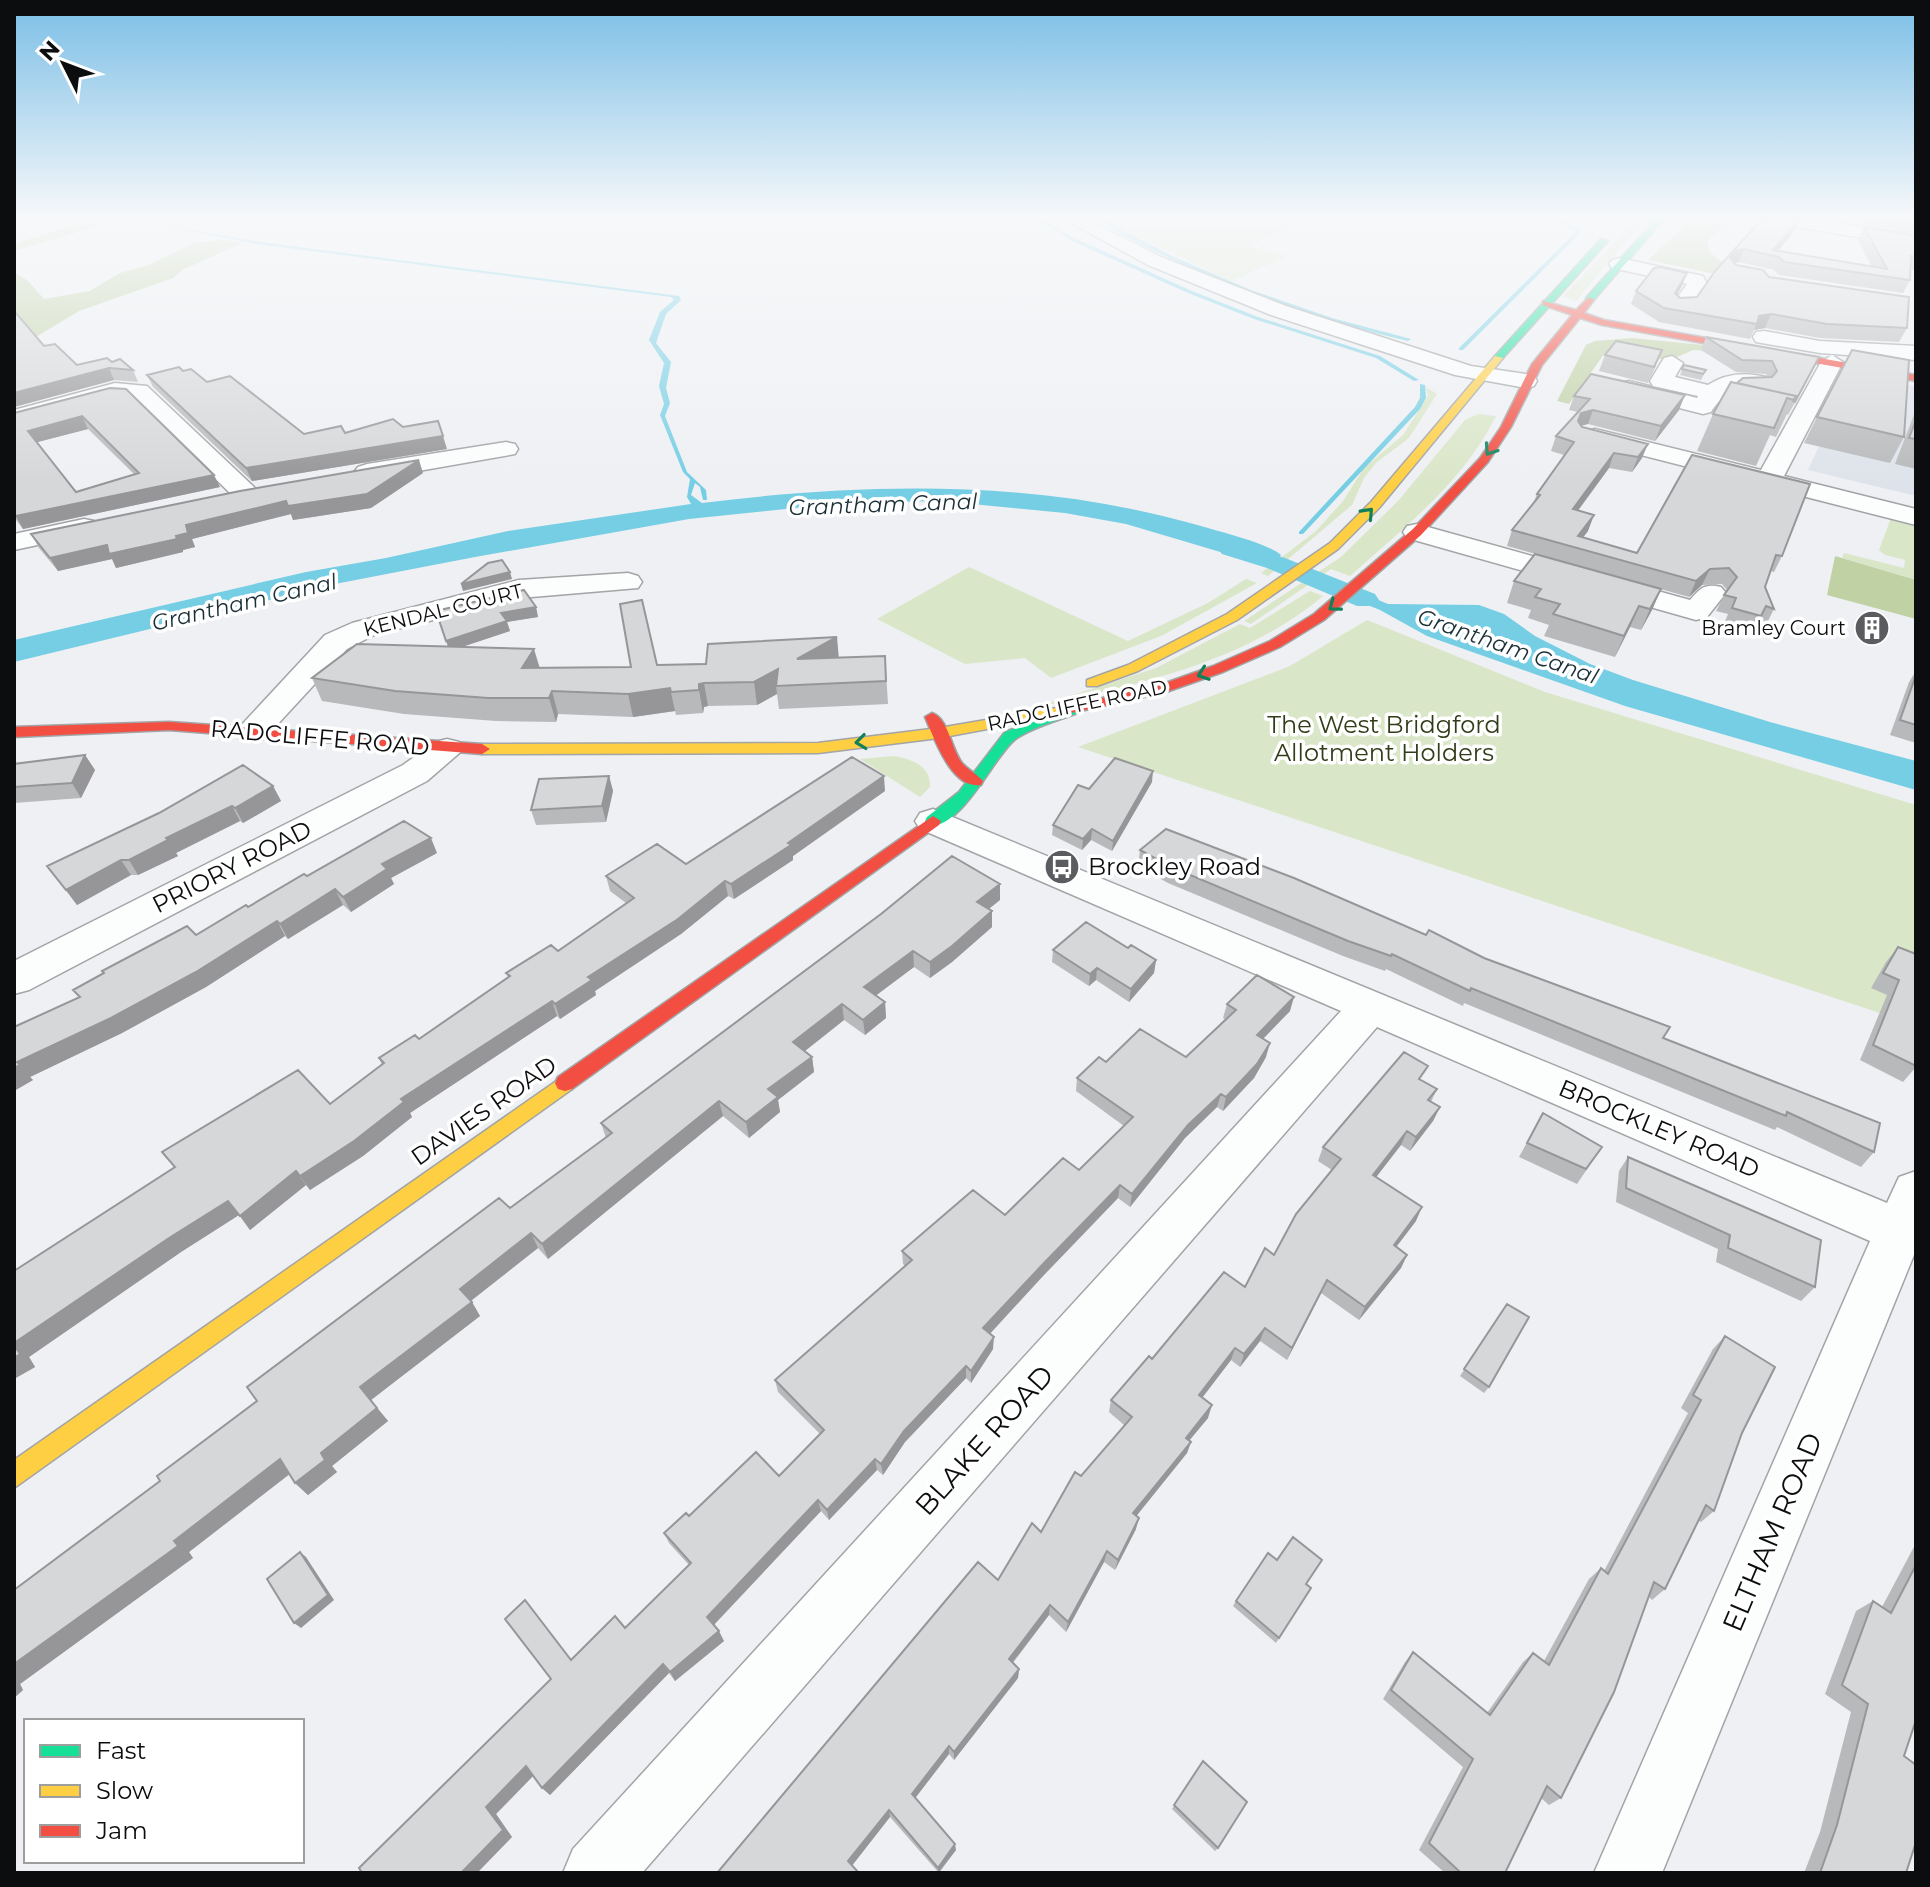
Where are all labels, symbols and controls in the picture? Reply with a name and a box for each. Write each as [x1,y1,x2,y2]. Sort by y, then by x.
north arrow [24,24,104,104]
text: N [34,35,65,67]
one-way arrow [1485,442,1500,456]
water label: Grantham Canal [788,488,978,521]
one-way arrow [1358,508,1373,522]
water label: Grantham Canal [149,568,339,637]
street label: KENDAL COURT [361,578,526,641]
one-way arrow [1329,596,1343,610]
water label: Grantham Canal [1414,603,1602,690]
building icon: Bramley Court [1853,609,1891,647]
place label: Bramley Court [1701,616,1846,640]
one-way arrow [1197,665,1211,681]
street label: RADCLIFFE ROAD [985,674,1169,736]
park label: The West Bridgford Allotment Holders [1267,710,1501,767]
street label: RADCLIFFE ROAD [209,713,431,762]
one-way arrow [854,734,867,751]
street label: PRIORY ROAD [147,814,316,919]
bus stop icon: Brockley Road [1043,848,1081,886]
place label: Brockley Road [1088,852,1261,881]
street label: DAVIES ROAD [405,1050,562,1171]
street label: BROCKLEY ROAD [1554,1073,1764,1184]
street label: BLAKE ROAD [908,1358,1060,1522]
street label: ELTHAM ROAD [1715,1427,1829,1637]
legend [24,1719,304,1863]
text: Fast [96,1736,147,1765]
text: Slow [96,1776,153,1805]
text: Jam [95,1816,148,1845]

